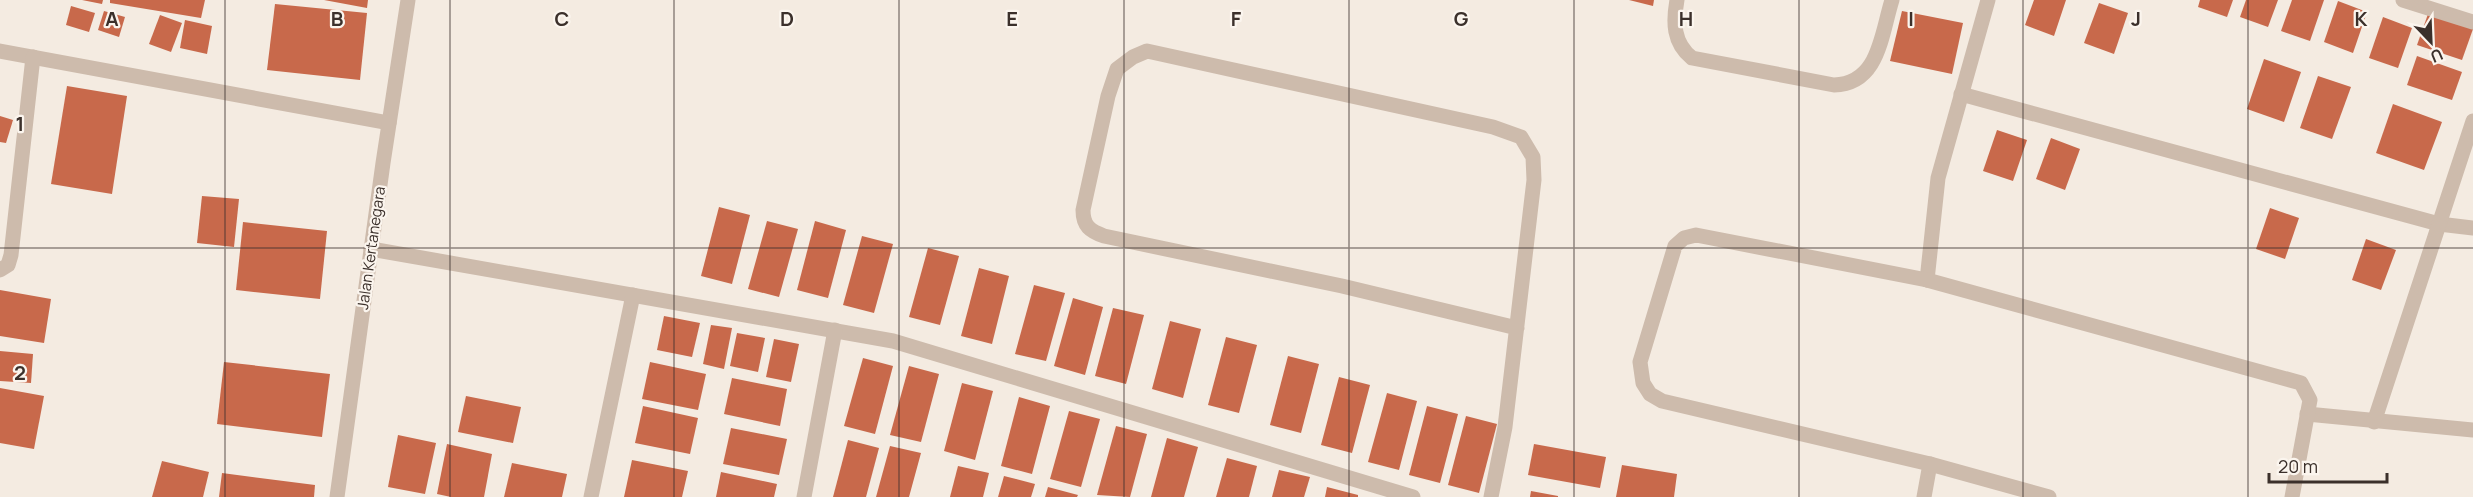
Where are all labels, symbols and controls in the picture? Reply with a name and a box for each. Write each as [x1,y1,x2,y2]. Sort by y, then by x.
text: A [105,5,119,32]
text: B [331,5,344,32]
text: C [555,5,569,32]
text: D [780,5,794,32]
text: E [1006,5,1018,32]
text: F [1231,5,1242,32]
text: G [1454,5,1469,32]
text: H [1679,5,1693,32]
text: I [1908,5,1914,32]
text: J [2131,5,2141,32]
text: K [2355,5,2368,32]
north arrow [2401,12,2461,72]
text: U [2427,43,2446,68]
text: 1 [16,110,24,137]
street label: Jalan Kertanegara [352,185,390,311]
text: 2 [14,359,26,386]
scale bar [2269,446,2388,484]
text: 20 m [2278,454,2318,478]

